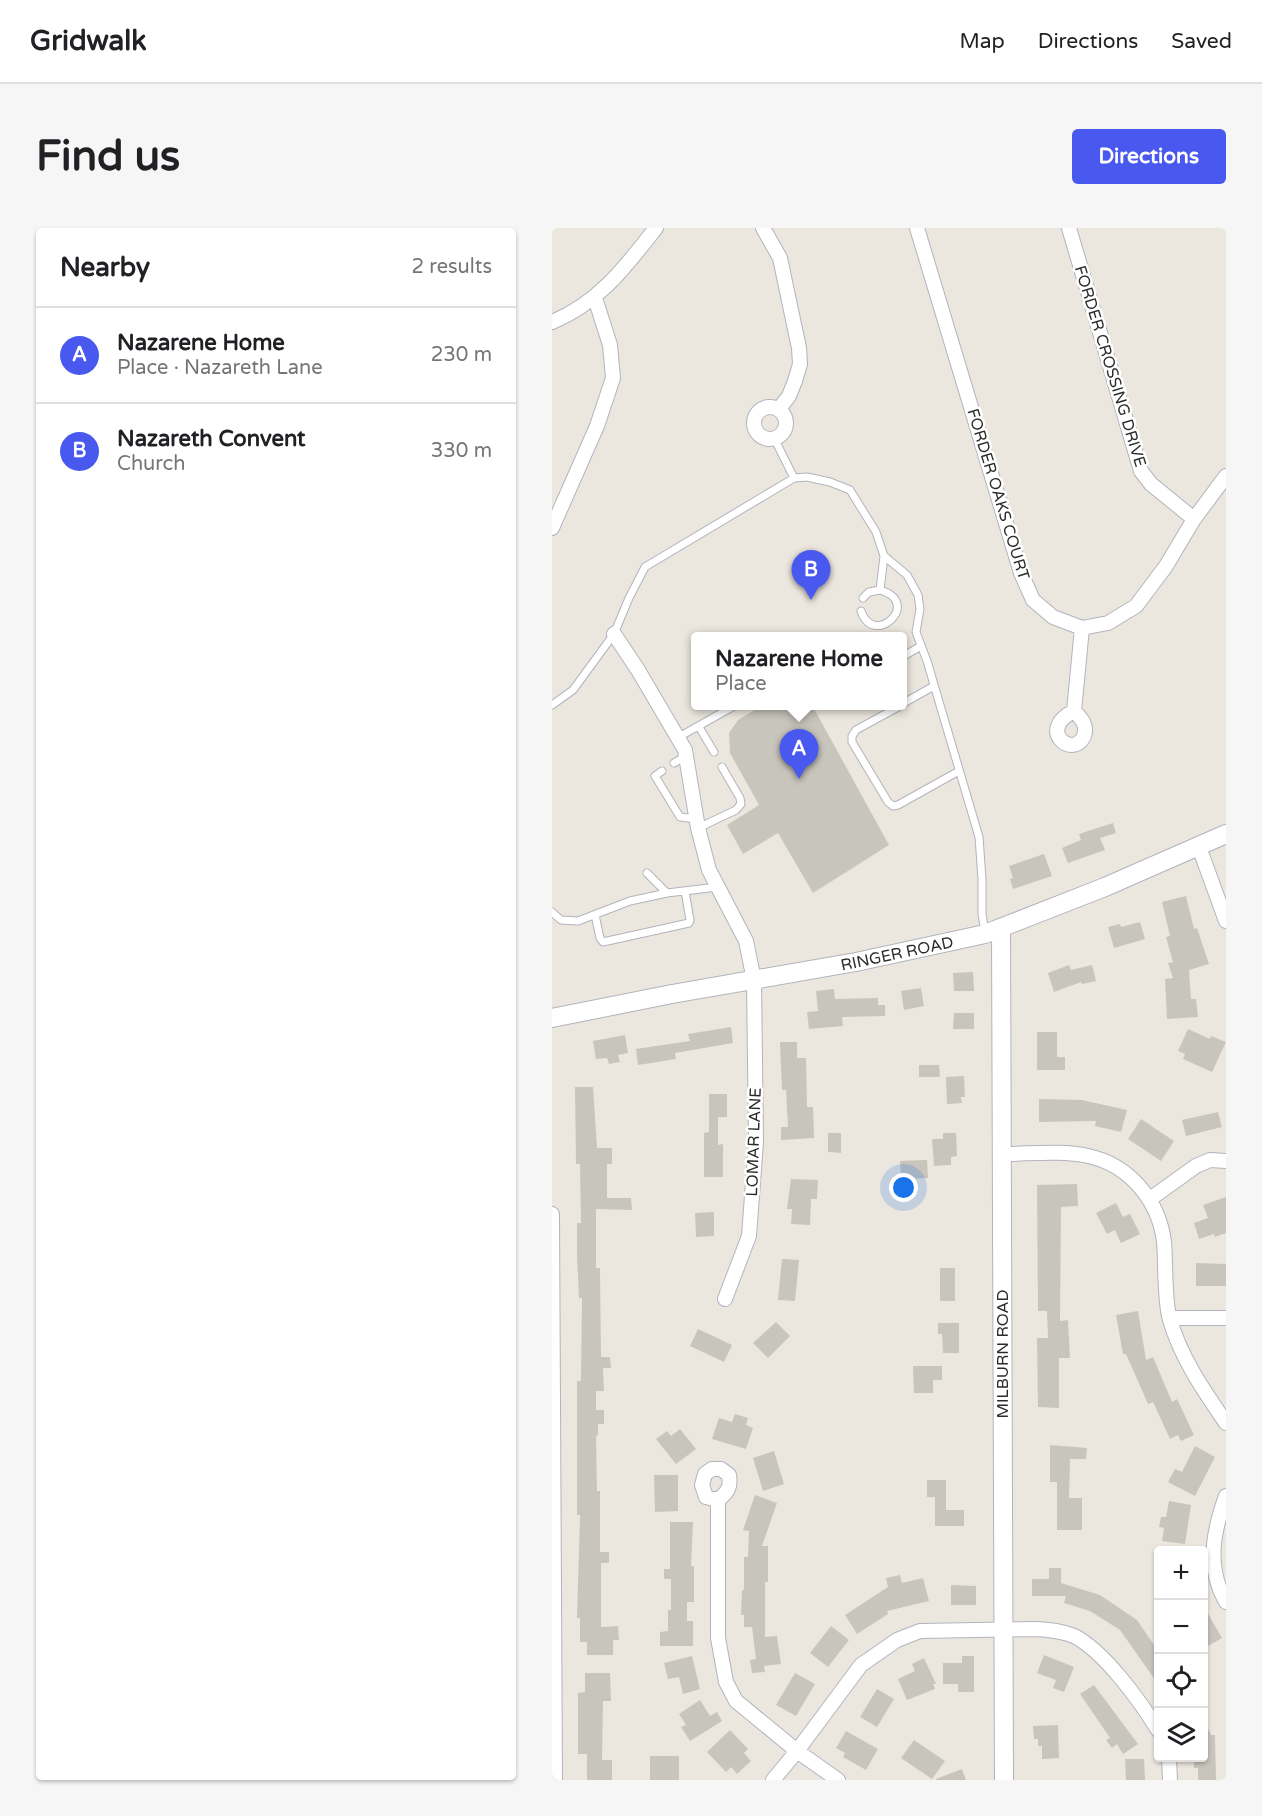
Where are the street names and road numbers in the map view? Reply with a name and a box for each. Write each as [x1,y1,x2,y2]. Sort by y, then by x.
street label: FORDER CROSSING DRIVE [1070,263,1150,470]
street label: FORDER OAKS COURT [962,406,1034,583]
street label: RINGER ROAD [839,932,955,976]
street label: LOMAR LANE [742,1087,766,1197]
street label: MILBURN ROAD [993,1290,1013,1418]

